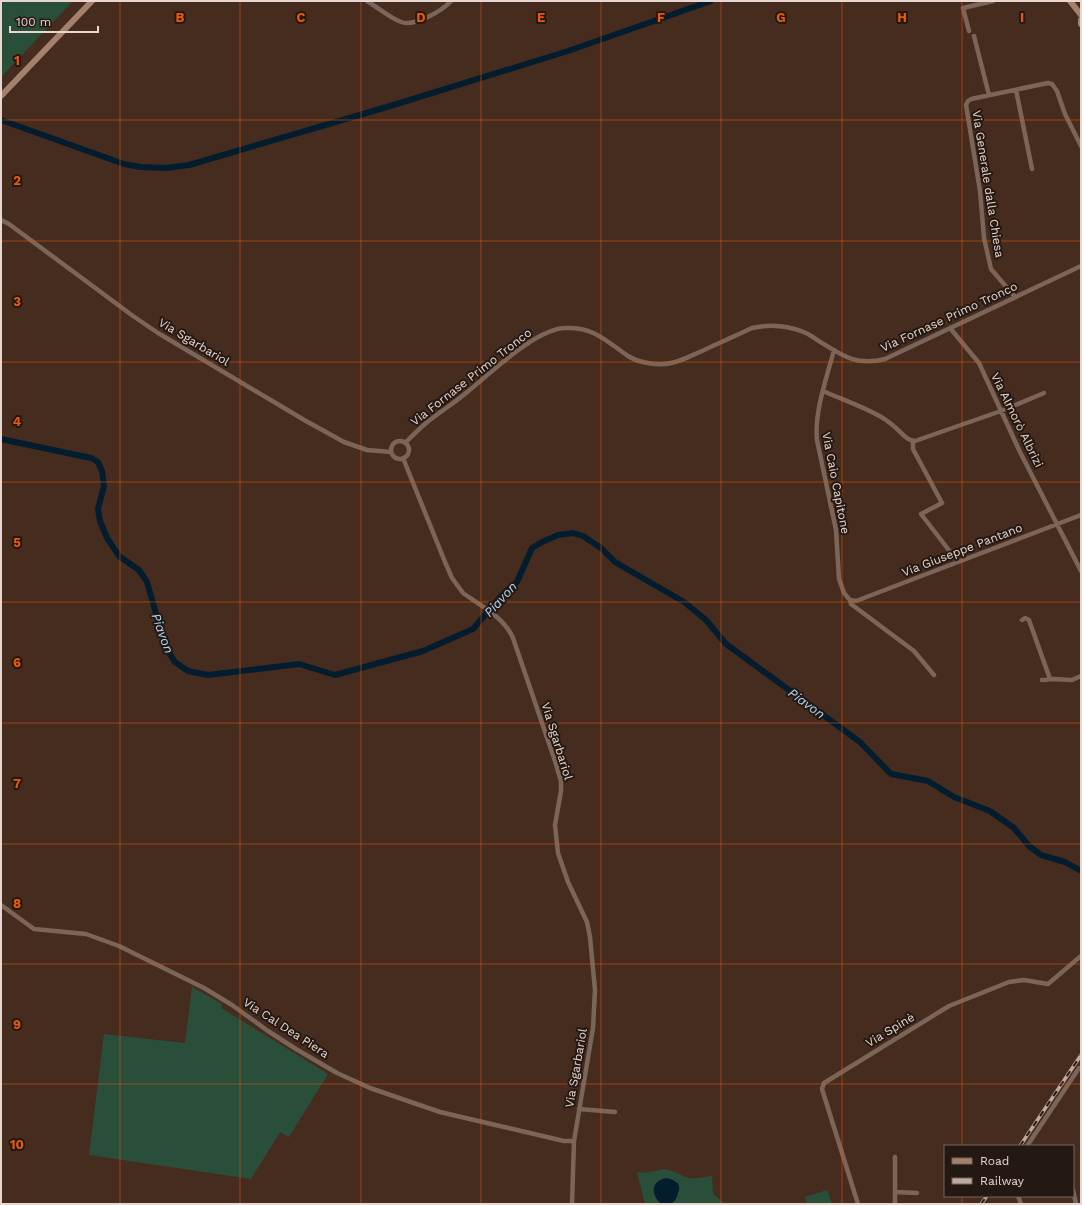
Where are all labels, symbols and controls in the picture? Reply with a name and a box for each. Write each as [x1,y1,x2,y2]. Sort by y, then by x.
scale bar [10,8,98,34]
text: B [176,10,185,25]
text: C [297,10,306,25]
text: D [416,10,426,25]
text: E [537,10,545,25]
text: F [657,10,665,25]
text: G [776,10,786,25]
text: H [897,10,907,25]
text: I [1020,10,1024,25]
text: 100 m [16,15,51,29]
text: 1 [14,53,20,68]
street label: Via Generale dalla Chiesa [969,109,1007,259]
text: 2 [13,173,21,188]
street label: Via Fornase Primo Tronco [878,279,1020,355]
text: 3 [13,294,21,309]
street label: Via Sgarbariol [156,315,232,369]
street label: Via Fornase Primo Tronco [408,325,534,429]
street label: Via Almorò Albrizi [988,370,1046,470]
text: 4 [13,414,22,429]
street label: Via Caio Capitone [819,431,853,535]
street label: Via Giuseppe Pantano [900,521,1024,579]
text: 5 [13,535,21,550]
water label: Piavon [481,579,520,620]
water label: Piavon [148,611,177,655]
text: 6 [13,655,21,670]
water label: Piavon [786,685,828,722]
street label: Via Sgarbariol [539,700,576,782]
text: 7 [13,776,21,791]
text: 8 [13,896,21,911]
street label: Via Cal Dea Piera [241,995,332,1061]
street label: Via Spinè [863,1010,917,1050]
text: 9 [13,1017,21,1032]
street label: Via Sgarbariol [562,1027,590,1109]
text: 10 [10,1137,24,1152]
legend [944,1145,1074,1197]
text: Road [980,1154,1009,1168]
text: Railway [980,1174,1025,1188]

